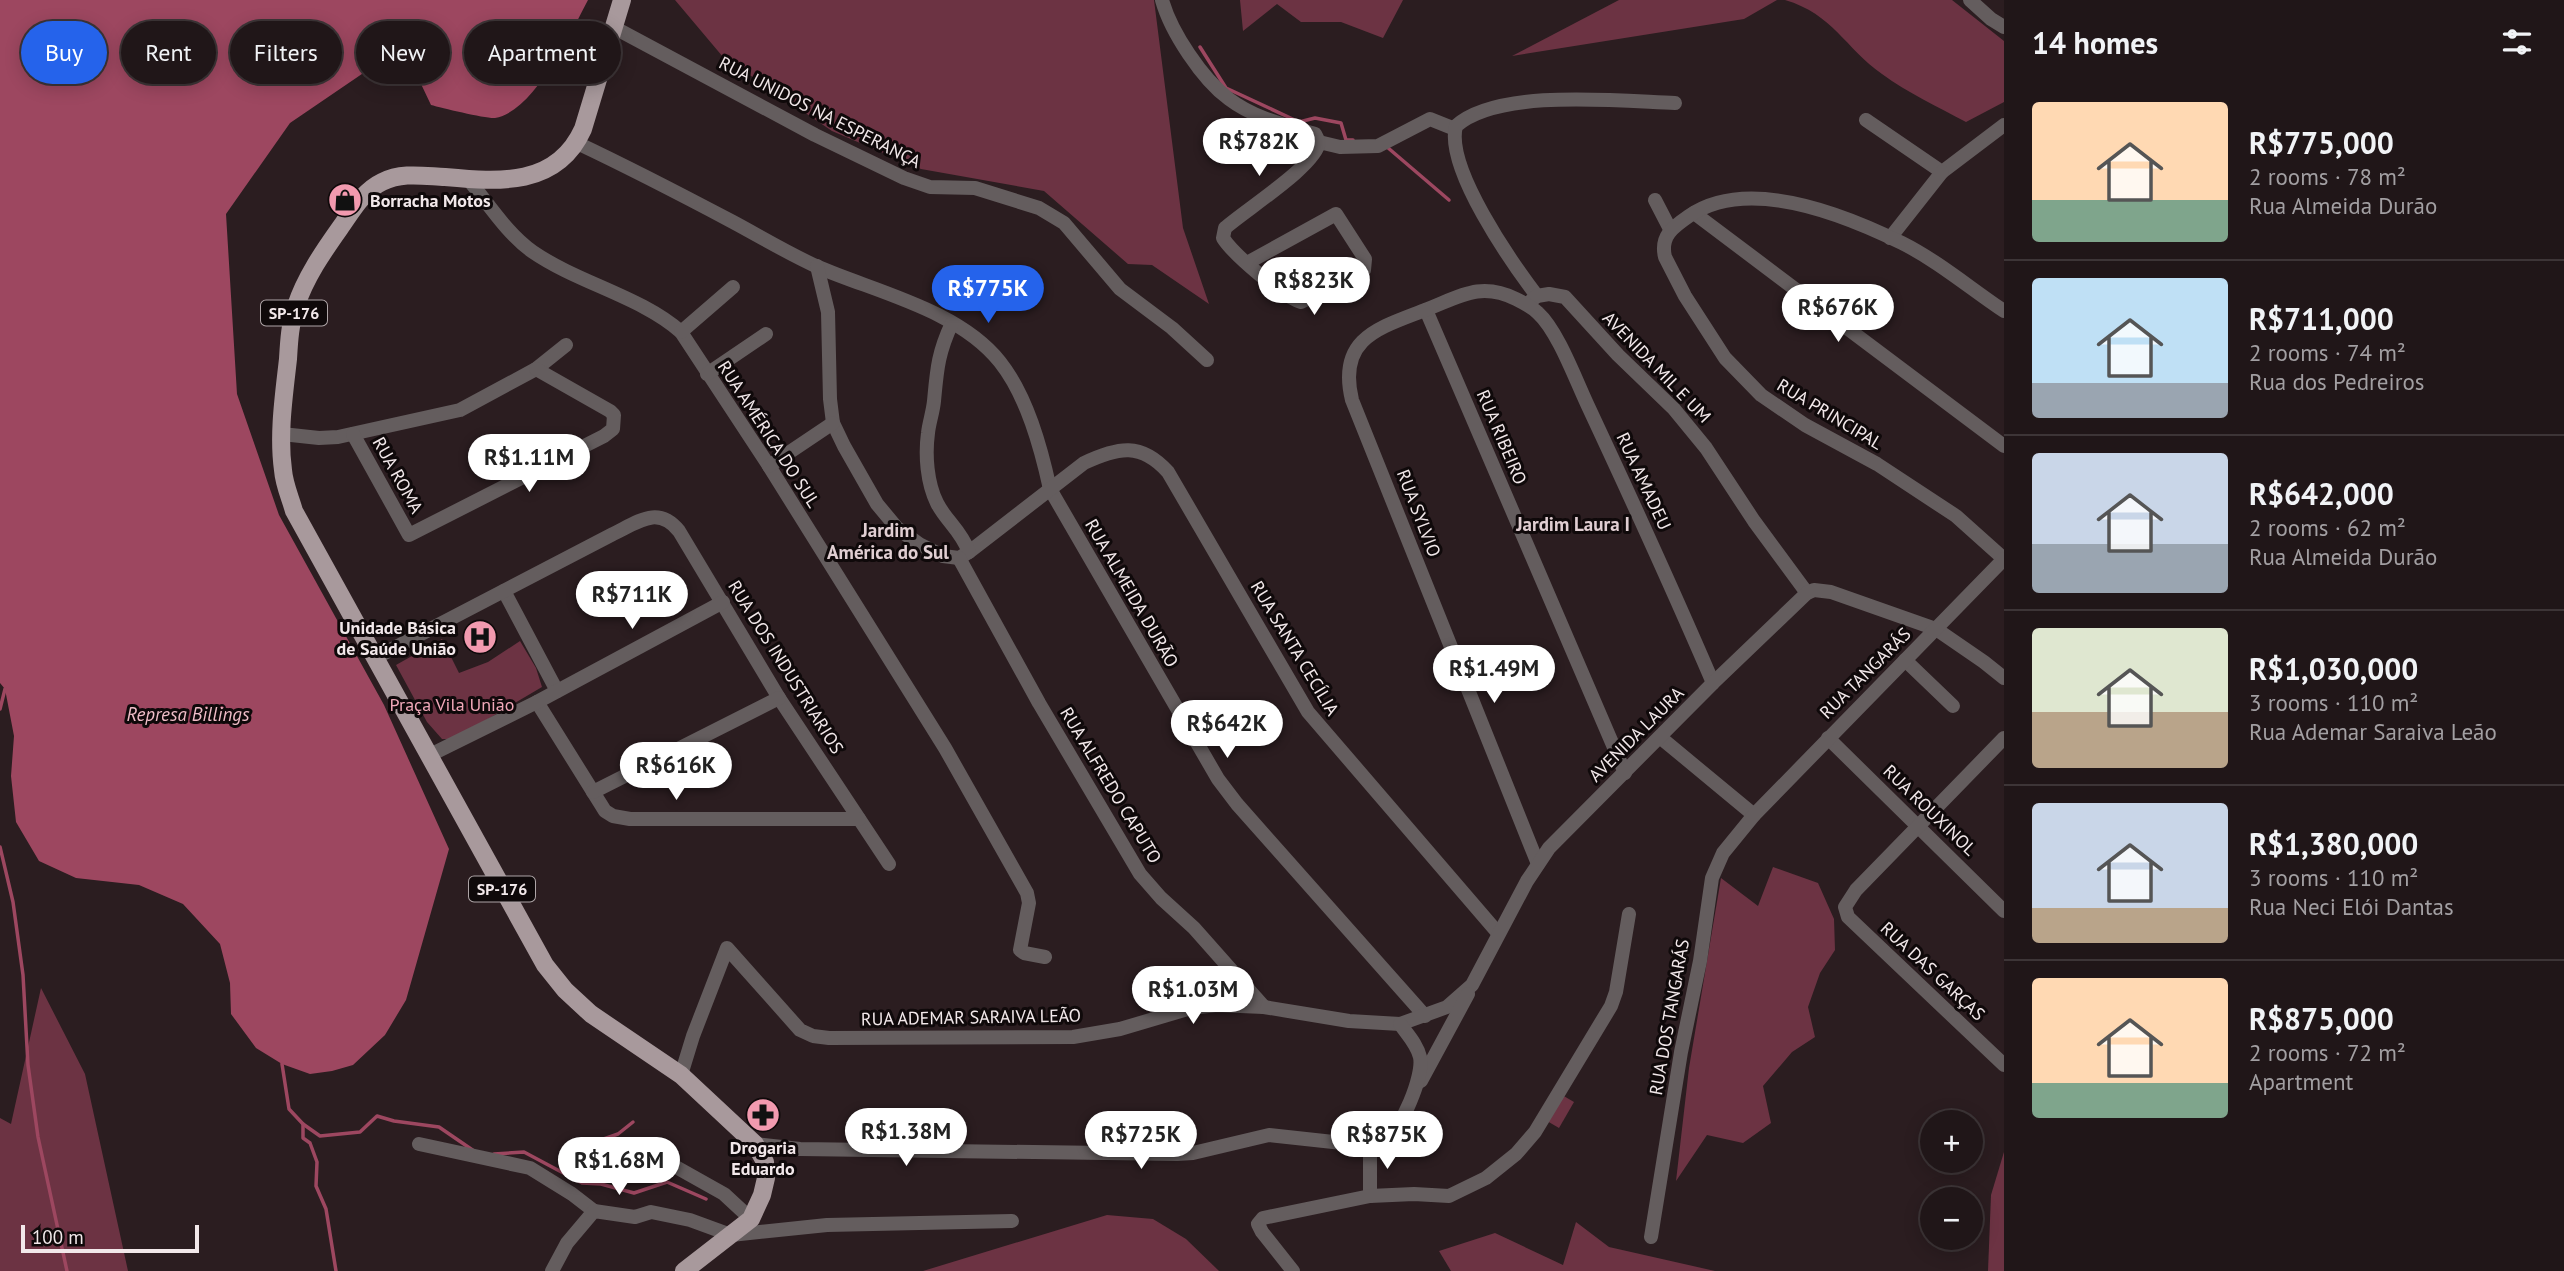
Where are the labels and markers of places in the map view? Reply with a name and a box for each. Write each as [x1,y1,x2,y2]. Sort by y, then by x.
pin: R$782K [1202,118,1316,178]
shop icon: Borracha Motos [326,181,364,219]
place label: Borracha Motos [370,189,491,212]
pin: R$823K [1257,258,1371,317]
pin: R$775K [931,266,1045,325]
pin: R$676K [1781,284,1895,344]
pin: R$1.11M [464,434,594,494]
pin: R$711K [575,572,689,631]
place label: Unidade Básica de Saúde União [337,616,456,660]
hospital icon: Unidade Básica de Saúde União [461,618,499,656]
pin: R$1.49M [1429,646,1559,705]
pin: R$642K [1170,700,1284,760]
pin: R$616K [619,742,733,802]
pin: R$1.03M [1128,967,1258,1026]
pharmacy icon: Drogaria Eduardo [744,1096,782,1134]
pin: R$1.38M [841,1108,971,1168]
pin: R$725K [1084,1112,1198,1171]
pin: R$875K [1330,1112,1444,1171]
place label: Drogaria Eduardo [730,1136,796,1180]
pin: R$1.68M [554,1138,684,1197]

